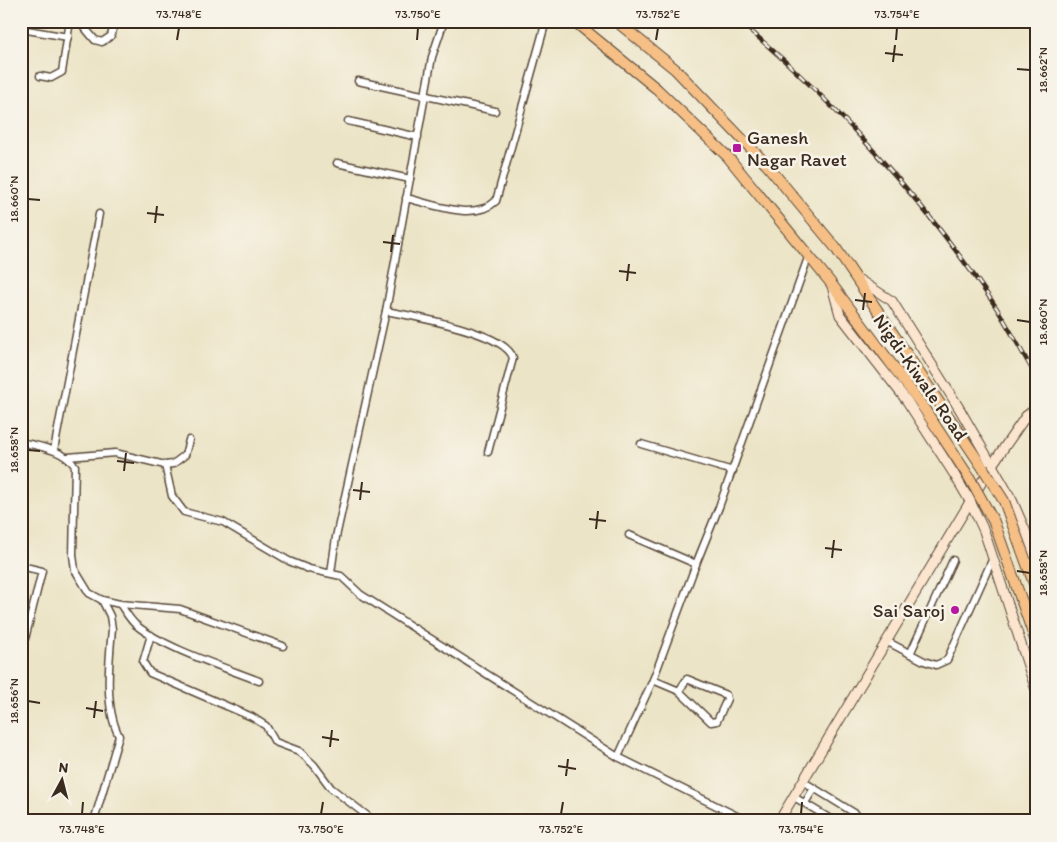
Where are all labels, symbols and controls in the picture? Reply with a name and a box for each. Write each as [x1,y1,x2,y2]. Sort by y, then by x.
text: 73.748°E [156,7,202,21]
text: 73.750°E [395,7,441,21]
text: 73.752°E [636,7,680,21]
text: 73.754°E [874,7,920,21]
text: 18.662°N [1036,47,1050,93]
place label: Ganesh Nagar Ravet [747,126,847,171]
marker: Ganesh Nagar Ravet [731,142,743,154]
text: 18.660°N [7,176,21,222]
text: 18.660°N [1036,299,1050,345]
street label: Nigdi-Kiwale Road [868,309,973,445]
text: 18.658°N [7,427,21,473]
text: 18.658°N [1036,550,1050,596]
place label: Sai Saroj [873,599,945,622]
marker: Sai Saroj [949,604,961,616]
text: 18.656°N [7,678,21,724]
north arrow [38,754,88,804]
text: N [58,759,69,777]
text: 73.748°E [59,822,105,836]
text: 73.750°E [298,822,344,836]
text: 73.752°E [539,822,583,836]
text: 73.754°E [778,822,824,836]

